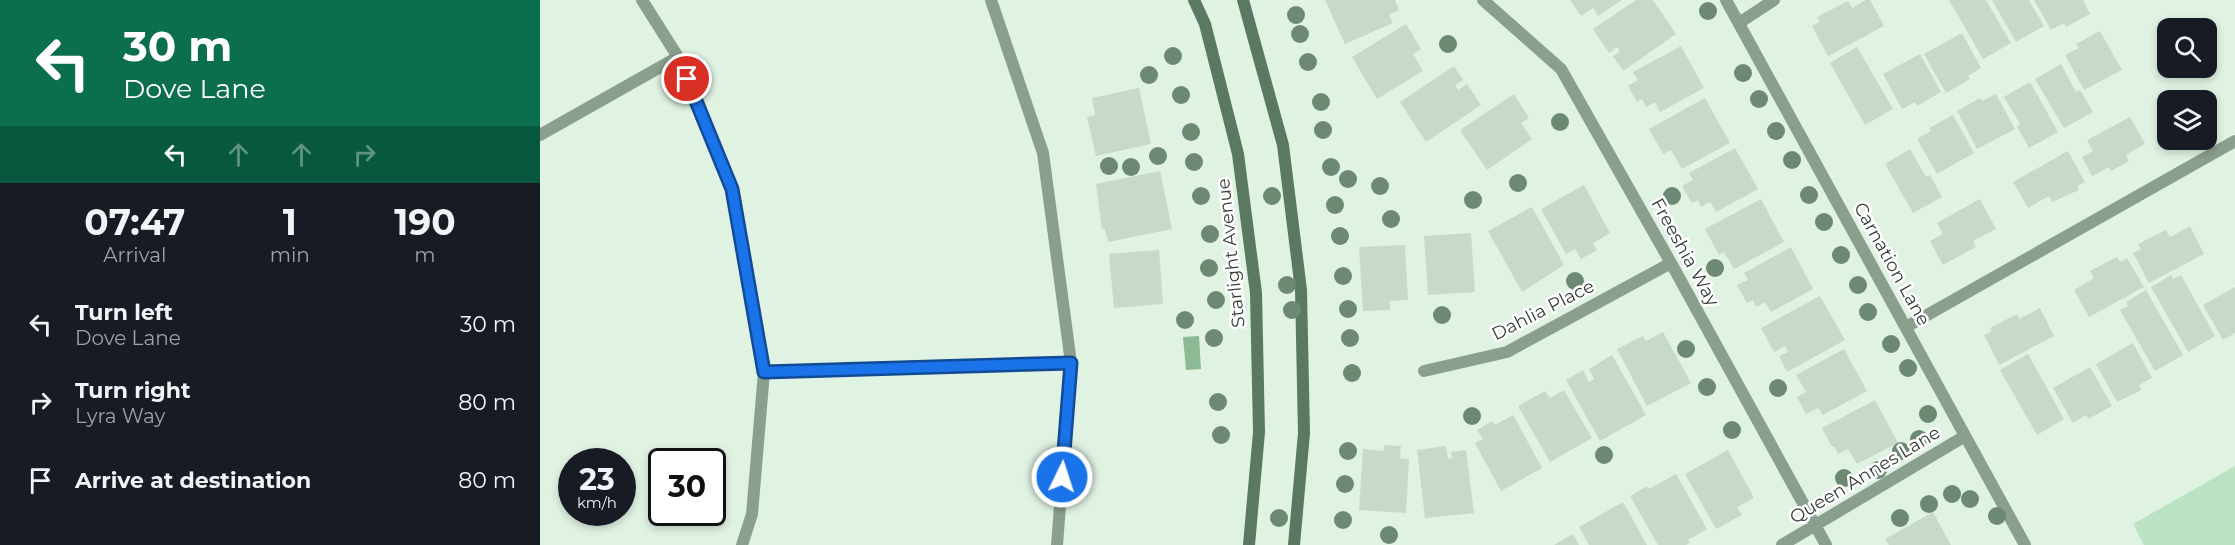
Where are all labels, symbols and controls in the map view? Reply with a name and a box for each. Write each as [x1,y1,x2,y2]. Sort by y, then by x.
map controls [2157,18,2217,150]
button: search [2157,18,2217,78]
text: 30 m [123,20,232,72]
icon: left [24,24,102,102]
pin [661,53,712,104]
icon: arrive [670,62,703,95]
text: Dove Lane [123,72,266,105]
button: layers [2157,90,2217,150]
icon: left [159,138,192,171]
icon: ahead [222,138,255,171]
icon: ahead [285,138,318,171]
icon: right [348,138,381,171]
street label: Starlight Avenue [1212,177,1250,329]
street label: Freeshia Way [1646,194,1724,310]
street label: Carnation Lane [1849,198,1935,330]
text: 07:47 [84,200,185,244]
text: 1 [283,200,297,244]
text: 190 [394,200,456,244]
text: Arrival [103,243,166,267]
text: min [270,243,310,267]
text: m [414,243,436,267]
street label: Dahlia Place [1488,275,1598,345]
text: Turn left [75,299,173,326]
icon: left [24,308,57,341]
text: 30 m [460,311,516,338]
text: Dove Lane [75,326,181,350]
text: Turn right [75,377,190,404]
icon: right [24,386,57,419]
text: 80 m [458,389,516,416]
text: Lyra Way [75,404,165,428]
street label: Queen Annes Lane [1786,421,1944,529]
position arrow [1030,445,1094,509]
speed limit sign: 30 [648,448,726,526]
text: 23 [579,461,615,498]
icon: arrive [24,464,57,497]
text: Arrive at destination [75,467,311,494]
text: 80 m [458,467,516,494]
text: km/h [577,493,617,512]

